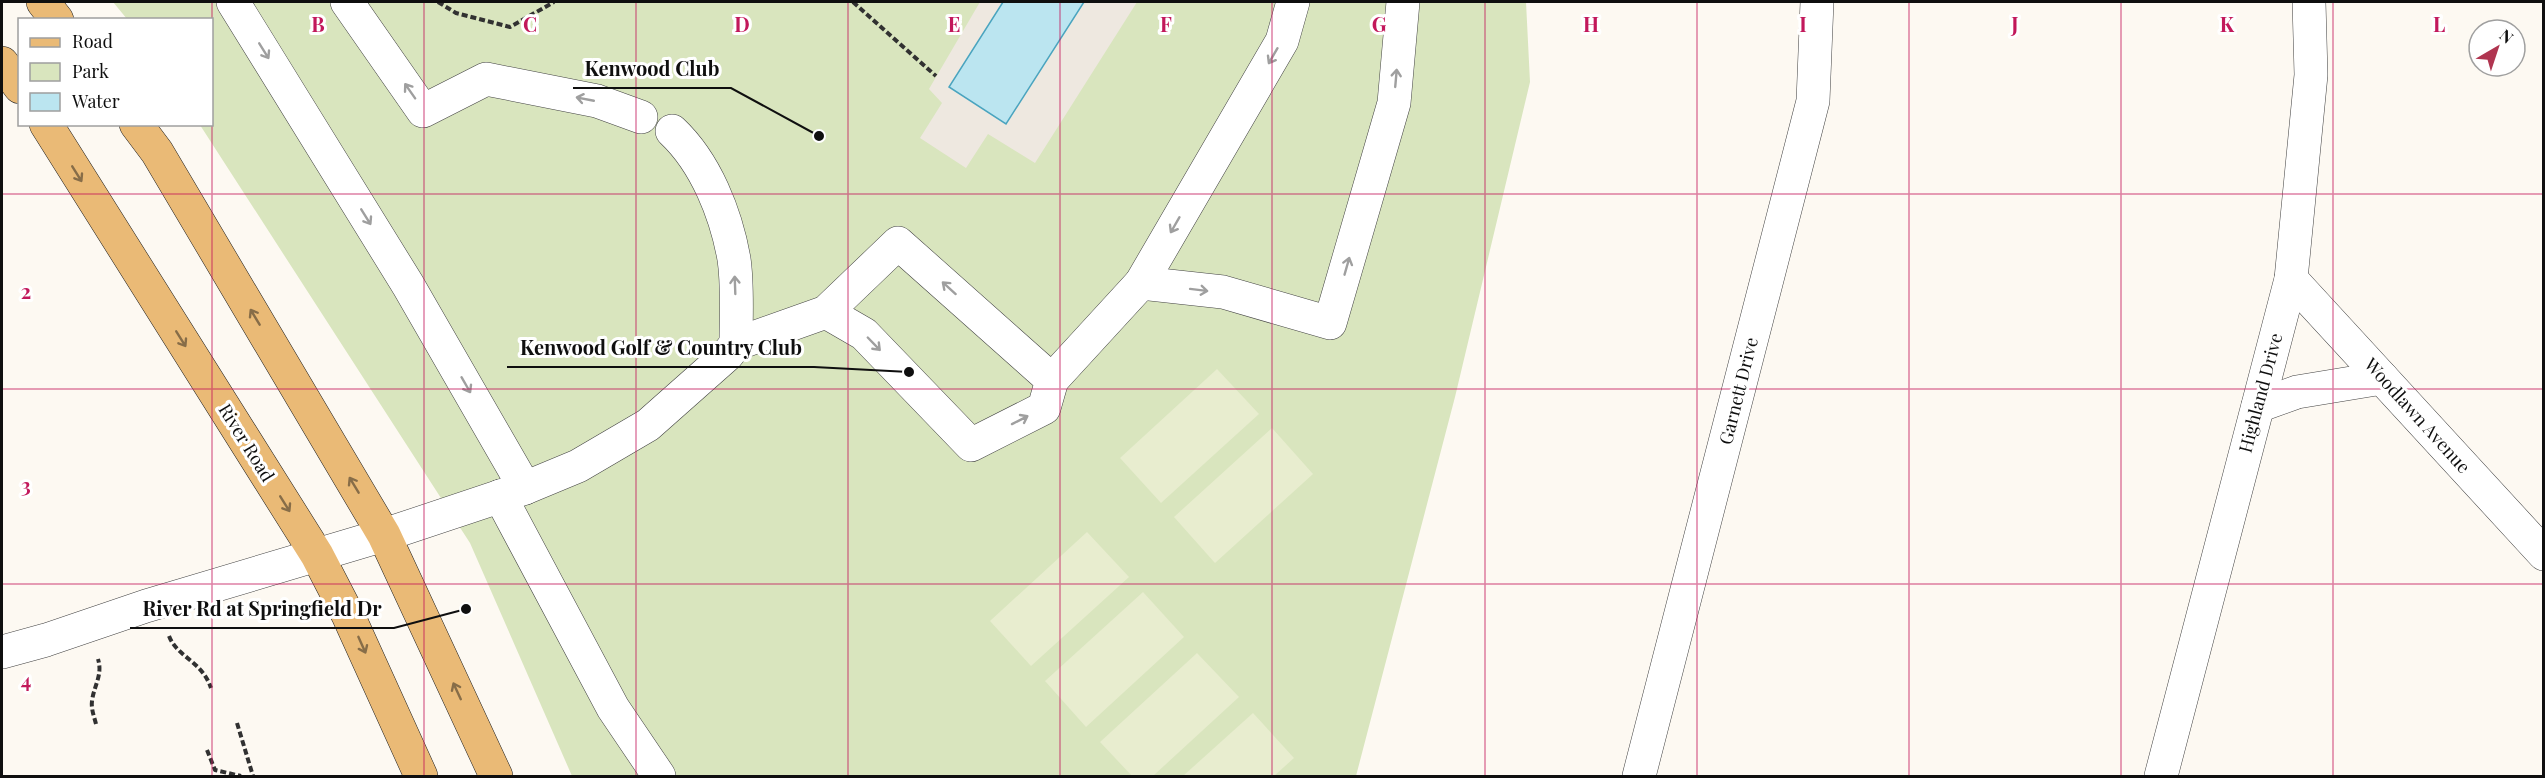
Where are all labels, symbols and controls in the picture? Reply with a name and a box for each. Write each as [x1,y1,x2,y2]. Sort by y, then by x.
text: B [311,10,325,37]
text: C [523,10,537,37]
text: D [734,10,750,37]
text: E [948,10,960,37]
text: F [1160,10,1172,37]
text: G [1372,10,1387,37]
text: H [1583,10,1599,37]
text: I [1799,10,1807,37]
text: J [2010,10,2019,37]
text: K [2220,10,2235,37]
text: L [2433,10,2445,37]
legend [18,18,213,126]
north arrow [2467,18,2527,78]
text: N [2496,24,2518,48]
text: Road [72,29,113,53]
one-way arrow [258,42,270,59]
one-way arrow [1267,47,1279,64]
callout: Kenwood Club [573,50,731,88]
text: Kenwood Club [585,54,719,81]
text: Park [72,59,109,83]
one-way arrow [1391,68,1402,88]
one-way arrow [404,84,416,100]
text: Water [71,89,120,113]
one-way arrow [576,93,596,104]
one-way arrow [71,165,83,182]
one-way arrow [361,208,373,225]
one-way arrow [1169,215,1180,233]
one-way arrow [1342,257,1353,276]
one-way arrow [729,276,740,296]
text: 2 [21,277,31,304]
one-way arrow [941,281,956,295]
one-way arrow [1189,284,1209,295]
one-way arrow [248,309,260,326]
callout: Kenwood Golf & Country Club [507,329,814,367]
one-way arrow [175,330,187,347]
street label: Highland Drive [2233,330,2288,455]
text: Kenwood Golf & Country Club [520,333,802,360]
street label: Garnett Drive [1713,335,1763,447]
one-way arrow [867,336,881,351]
street label: Woodlawn Avenue [2359,352,2476,478]
one-way arrow [460,376,472,393]
street label: River Road [213,399,281,486]
one-way arrow [1011,414,1029,426]
text: 3 [21,471,31,498]
one-way arrow [348,477,360,494]
one-way arrow [279,495,291,512]
callout: River Rd at Springfield Dr [130,590,394,628]
text: River Rd at Springfield Dr [142,594,382,621]
one-way arrow [357,636,368,654]
text: 4 [21,666,31,693]
one-way arrow [450,683,462,701]

